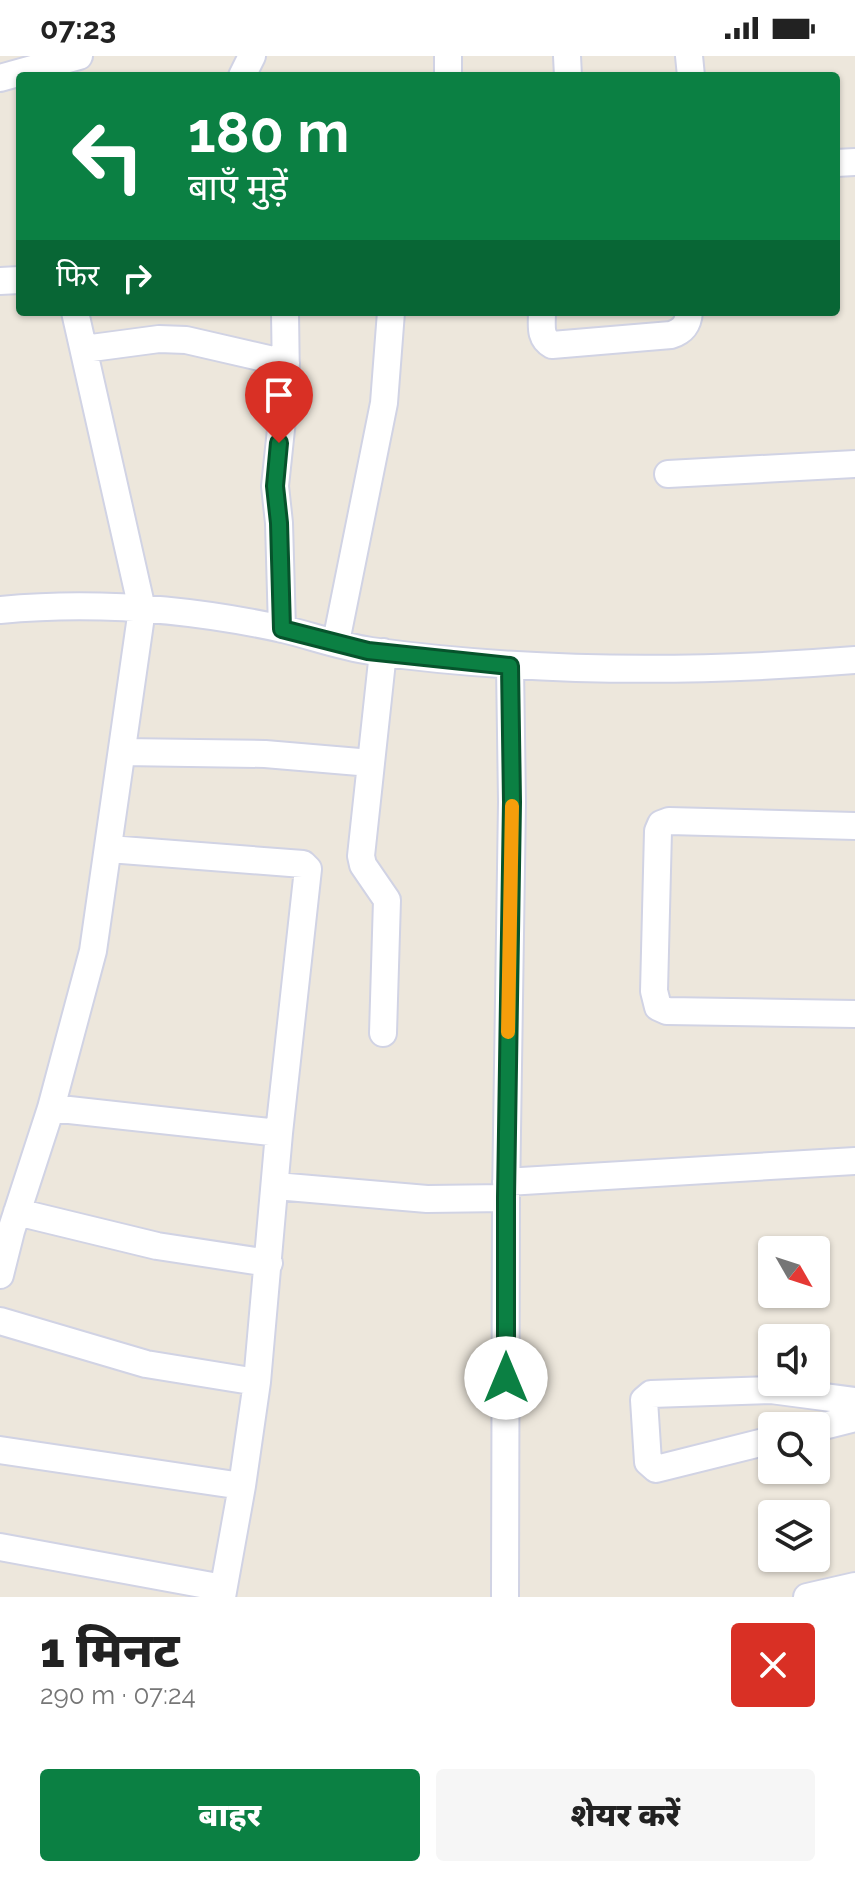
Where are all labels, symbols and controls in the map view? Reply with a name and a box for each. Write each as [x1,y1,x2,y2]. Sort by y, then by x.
text: 07:23 [40,11,116,46]
text: 180 m [188,99,349,165]
icon: left [56,104,160,208]
text: बाएँ मुड़ें [188,166,288,208]
icon: right [115,256,159,300]
text: फिर [56,258,99,293]
pin [245,361,313,443]
icon: arrive [257,373,301,417]
north arrow [758,1236,830,1308]
map controls [758,1236,830,1572]
button: sound [758,1324,830,1396]
position arrow [464,1336,548,1420]
button: search [758,1412,830,1484]
button: layers [758,1500,830,1572]
text: 1 मिनट [40,1622,179,1678]
button: close [731,1623,815,1707]
text: 290 m · 07:24 [40,1680,196,1710]
button: बाहर [40,1769,420,1861]
button: शेयर करें [436,1769,815,1861]

